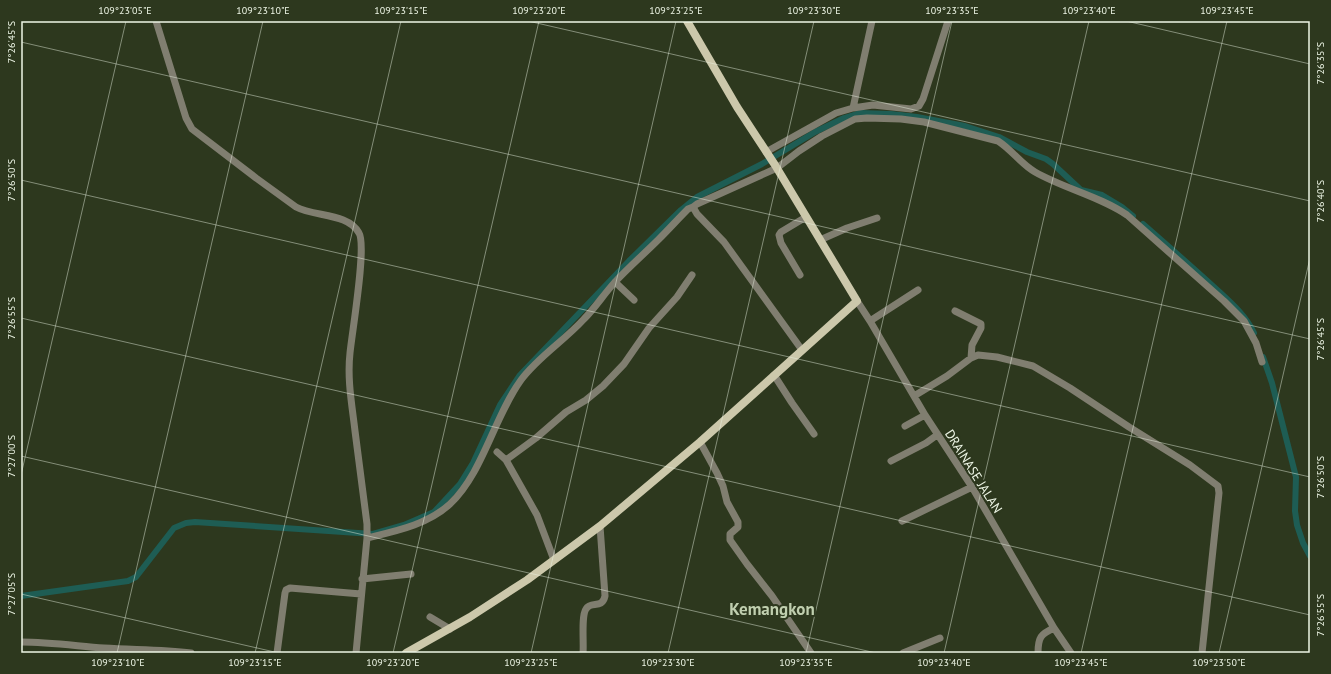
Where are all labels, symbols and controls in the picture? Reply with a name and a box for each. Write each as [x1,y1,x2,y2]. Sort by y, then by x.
text: 109°23'05"E [98,4,152,17]
text: 109°23'10"E [236,4,290,17]
text: 109°23'15"E [374,4,428,17]
text: 109°23'20"E [512,4,566,17]
text: 109°23'25"E [649,4,703,17]
text: 109°23'30"E [787,4,841,17]
text: 109°23'35"E [925,4,979,17]
text: 109°23'40"E [1062,4,1116,17]
text: 109°23'45"E [1200,4,1254,17]
text: 7°26'45"S [5,21,18,63]
text: 7°26'35"S [1314,42,1327,84]
text: 7°26'50"S [5,159,18,201]
text: 7°26'40"S [1314,180,1327,222]
text: 7°26'55"S [5,297,18,339]
text: 7°26'45"S [1314,318,1327,360]
street label: DRAINASE JALAN [941,426,1006,516]
text: 7°27'00"S [5,435,18,477]
text: 7°26'50"S [1314,456,1327,498]
text: 7°27'05"S [5,573,18,615]
text: 7°26'55"S [1314,594,1327,636]
district label: Kemangkon [729,598,815,620]
text: 109°23'10"E [91,656,145,669]
text: 109°23'15"E [228,656,282,669]
text: 109°23'20"E [366,656,420,669]
text: 109°23'25"E [504,656,558,669]
text: 109°23'30"E [641,656,695,669]
text: 109°23'35"E [779,656,833,669]
text: 109°23'40"E [917,656,971,669]
text: 109°23'45"E [1054,656,1108,669]
text: 109°23'50"E [1192,656,1246,669]

